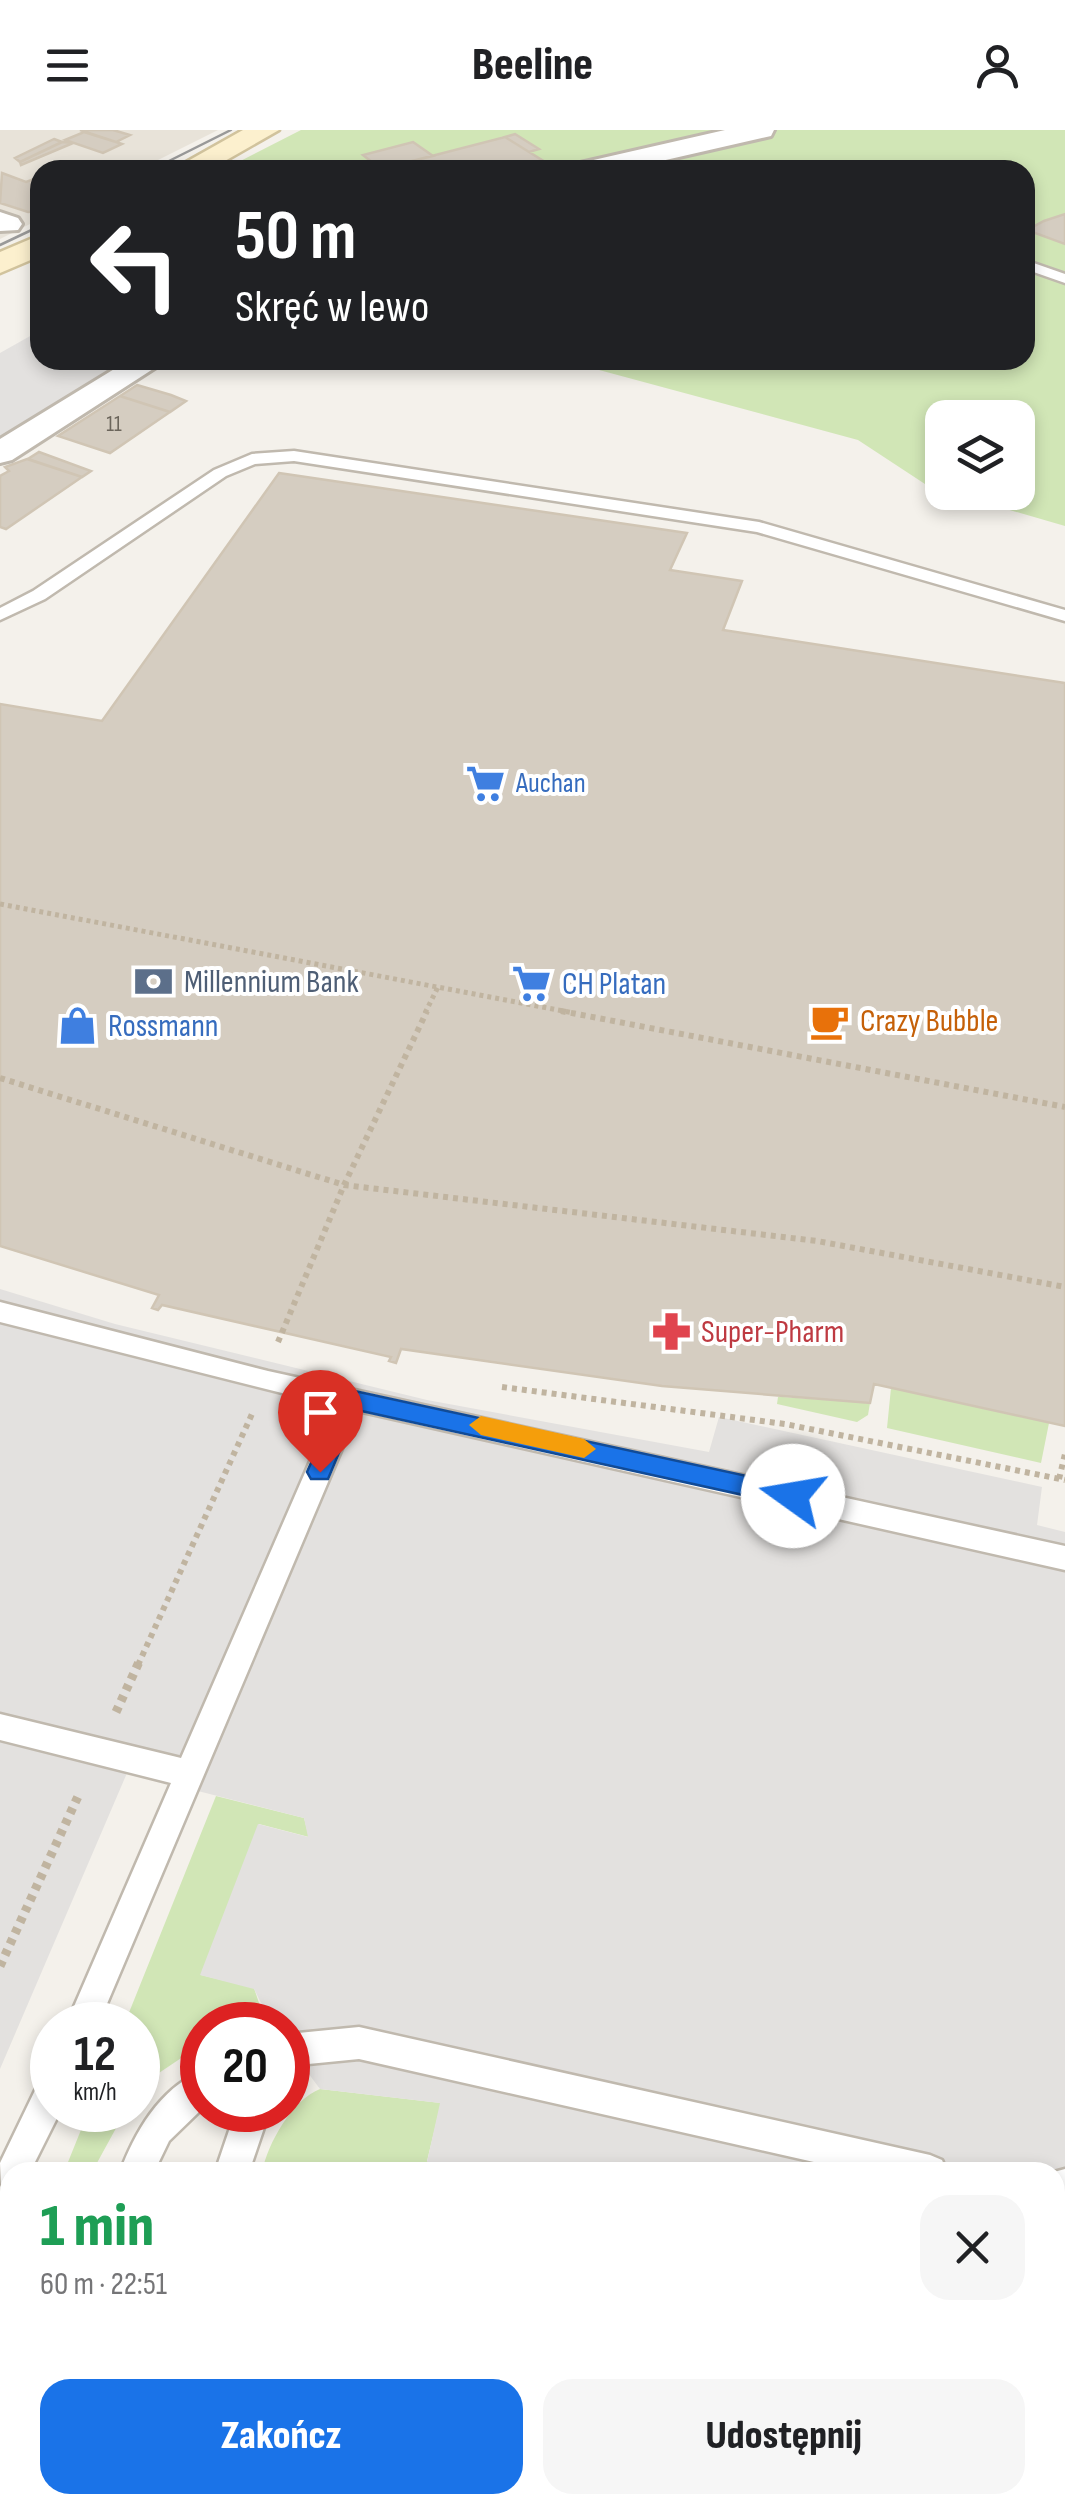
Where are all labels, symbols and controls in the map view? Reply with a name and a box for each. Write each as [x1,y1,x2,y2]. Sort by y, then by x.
icon: menu [40,38,95,93]
text: Beeline [472,38,593,93]
icon: person [970,38,1025,93]
text: 50 m [235,195,356,279]
icon: left [70,200,200,330]
text: Skręć w lewo [235,280,429,335]
map controls [925,400,1035,510]
button: layers [925,400,1035,510]
house number: 11 [106,411,122,438]
supermarket icon: Auchan [465,762,507,804]
place label: Auchan [515,767,586,800]
bank icon: Millennium Bank [133,961,175,1003]
place label: Millennium Bank [184,963,359,1002]
supermarket icon: CH Platan [511,963,553,1005]
place label: CH Platan [562,965,666,1004]
cafe icon: Crazy Bubble [809,1000,851,1042]
place label: Crazy Bubble [860,1002,998,1041]
shop icon: Rossmann [57,1005,99,1047]
place label: Rossmann [108,1007,219,1046]
pharmacy icon: Super-Pharm [650,1311,692,1353]
place label: Super-Pharm [701,1313,844,1352]
pin [278,1370,363,1473]
icon: arrive [293,1385,348,1440]
position arrow [741,1444,845,1548]
speed limit sign: 20 [180,2002,310,2132]
text: 12 [74,2025,116,2085]
text: km/h [73,2077,117,2108]
text: 1 min [40,2191,154,2263]
button: close [920,2195,1025,2300]
text: 60 m · 22:51 [40,2265,167,2304]
button: Zakończ [40,2379,523,2494]
button: Udostępnij [543,2379,1025,2494]

